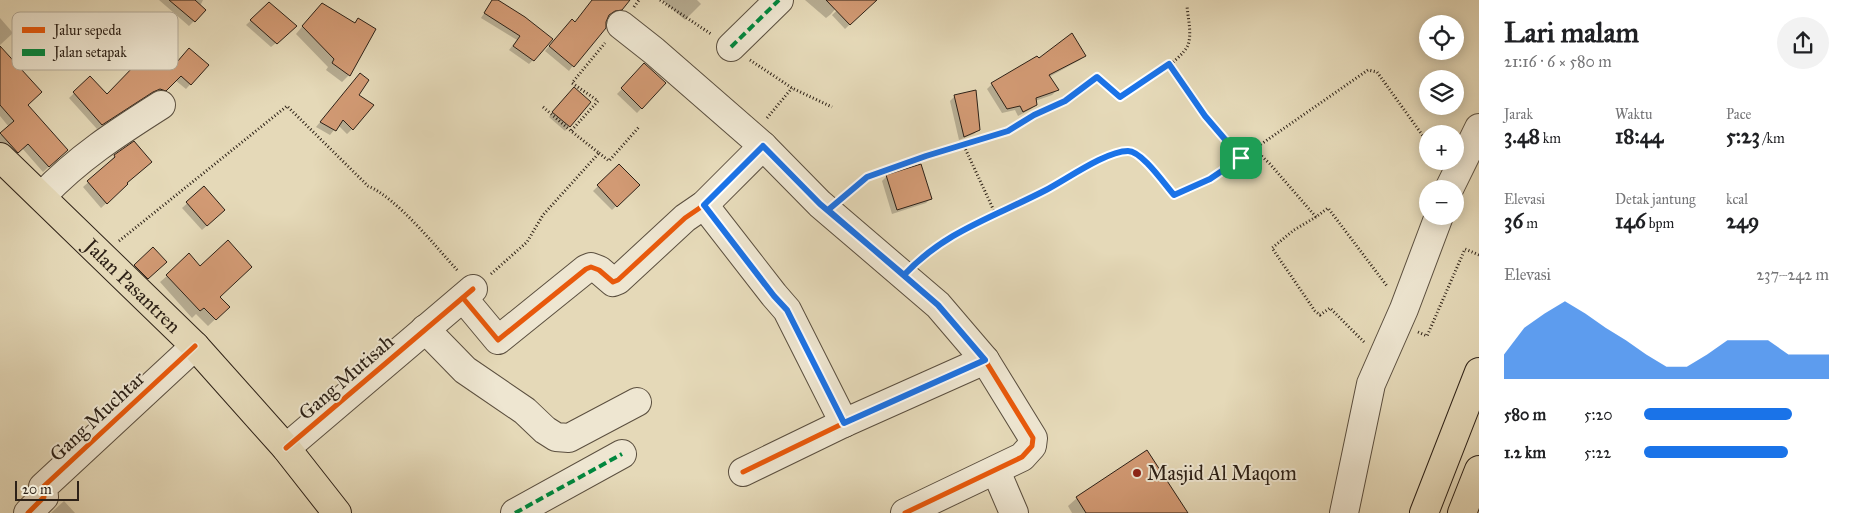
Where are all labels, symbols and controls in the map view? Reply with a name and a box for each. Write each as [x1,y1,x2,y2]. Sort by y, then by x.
legend [12,12,178,70]
map controls [1419,15,1464,225]
button: locate [1419,15,1464,60]
text: Lari malam [1504,15,1639,50]
button: share [1777,17,1829,69]
text: Jalur sepeda [52,22,121,40]
text: Jalan setapak [52,44,127,62]
text: 21:16 · 6 × 580 m [1504,52,1612,71]
button: layers [1419,70,1464,115]
text: Jarak [1504,106,1533,123]
text: Waktu [1615,106,1652,123]
text: Pace [1726,106,1751,123]
text: 3.48 [1504,123,1540,149]
text: 18:44 [1615,123,1663,149]
text: 5:23 [1726,123,1760,149]
button: + [1419,125,1464,170]
text: km [1540,130,1561,147]
text: /km [1760,130,1785,147]
pin [1220,137,1262,179]
icon: arrive [1227,144,1255,172]
button: − [1419,180,1464,225]
text: Elevasi [1504,191,1545,208]
text: Detak jantung [1615,191,1696,208]
text: kcal [1726,191,1748,208]
text: 36 [1504,208,1523,234]
text: 146 [1615,208,1646,234]
text: 249 [1726,208,1759,234]
text: m [1523,215,1538,232]
text: bpm [1646,215,1674,232]
street label: Jalan Pasantren [78,232,186,338]
text: Elevasi [1504,265,1551,284]
text: 237–242 m [1756,265,1829,284]
street label: Gang Mutisah [294,329,399,426]
street label: Gang Muchtar [45,366,151,467]
text: 580 m [1504,405,1546,424]
text: 5:20 [1584,405,1613,424]
text: 1.2 km [1504,443,1546,462]
text: 5:22 [1584,443,1611,462]
place label: Masjid Al Maqom [1147,461,1297,486]
marker: Masjid Al Maqom [1131,467,1143,479]
scale bar [15,478,79,501]
text: 20 m [22,481,52,498]

